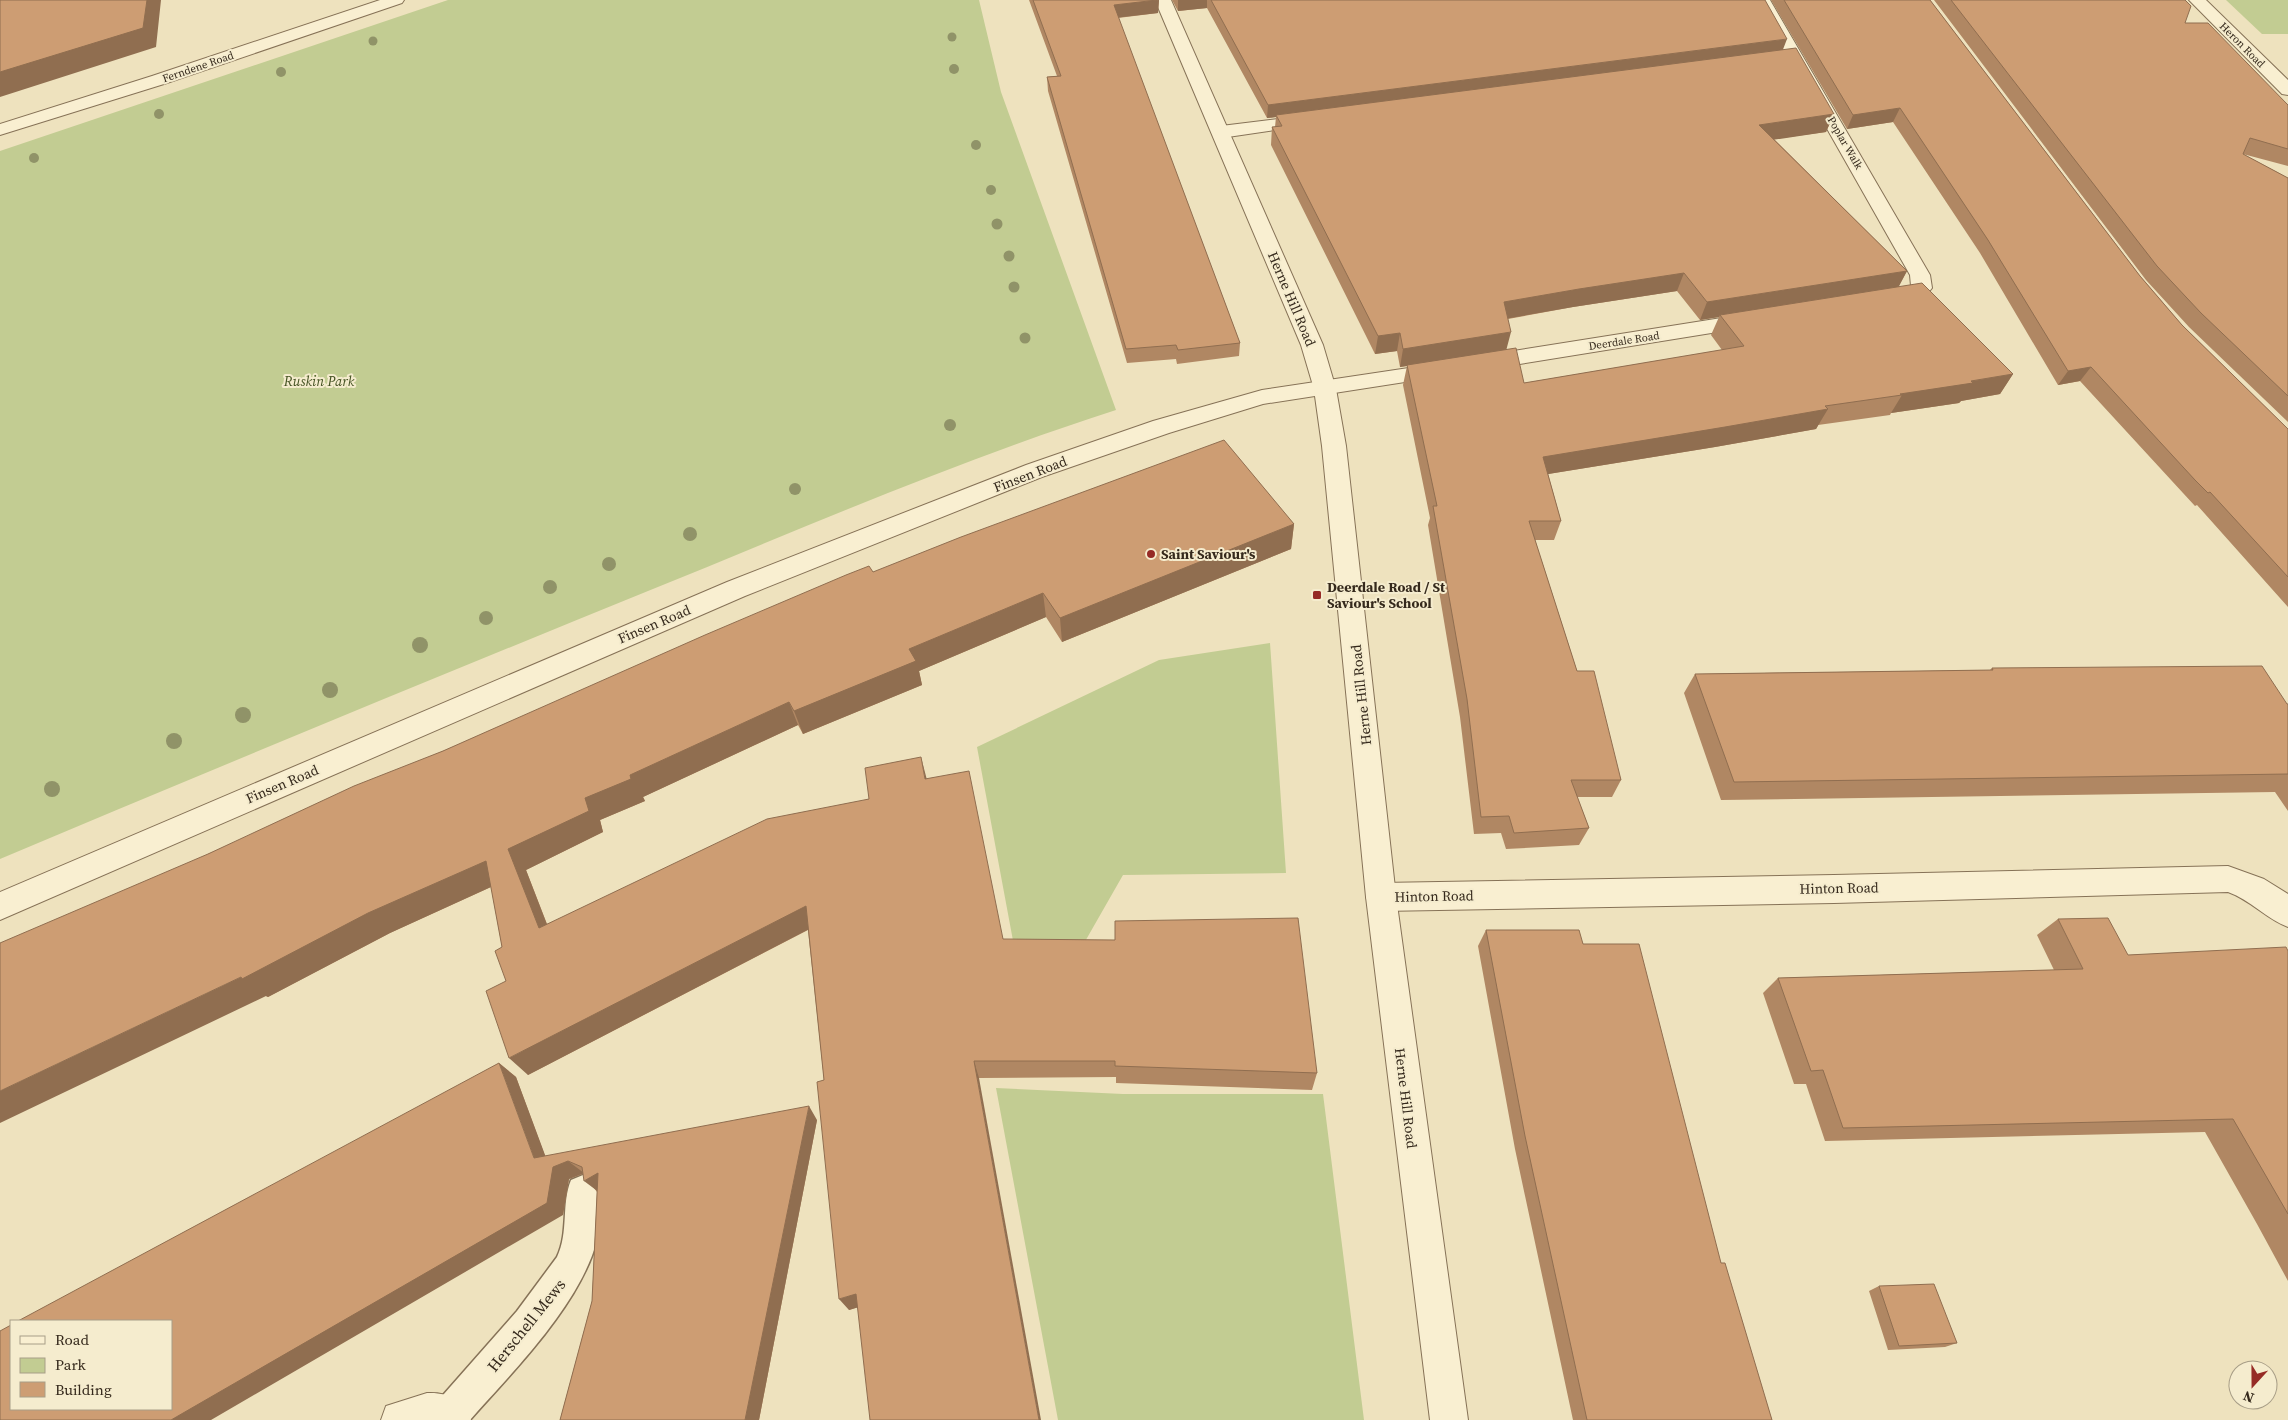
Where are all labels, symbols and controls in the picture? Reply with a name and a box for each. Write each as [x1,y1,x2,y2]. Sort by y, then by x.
street label: Heron Road [2216,19,2269,72]
street label: Ferndene Road [160,48,236,86]
street label: Poplar Walk [1824,114,1867,173]
street label: Herne Hill Road [1263,248,1321,350]
street label: Deerdale Road [1587,328,1661,354]
park label: Ruskin Park [283,371,355,391]
street label: Finsen Road [990,451,1070,497]
place label: Saint Saviour's [1161,544,1256,564]
marker: Saint Saviour's [1145,548,1157,560]
place label: Deerdale Road / St Saviour's School [1327,577,1446,613]
marker: Deerdale Road / St Saviour's School [1311,589,1323,601]
street label: Finsen Road [615,600,694,648]
street label: Herne Hill Road [1346,644,1376,746]
street label: Finsen Road [243,760,322,808]
street label: Hinton Road [1799,877,1879,899]
street label: Hinton Road [1394,885,1474,907]
street label: Herne Hill Road [1390,1047,1422,1150]
street label: Herschell Mews [482,1274,570,1376]
legend [10,1320,172,1410]
text: Road [55,1329,89,1350]
text: Park [55,1354,87,1375]
north arrow [2228,1360,2278,1410]
text: Building [55,1379,112,1400]
text: N [2240,1386,2257,1408]

